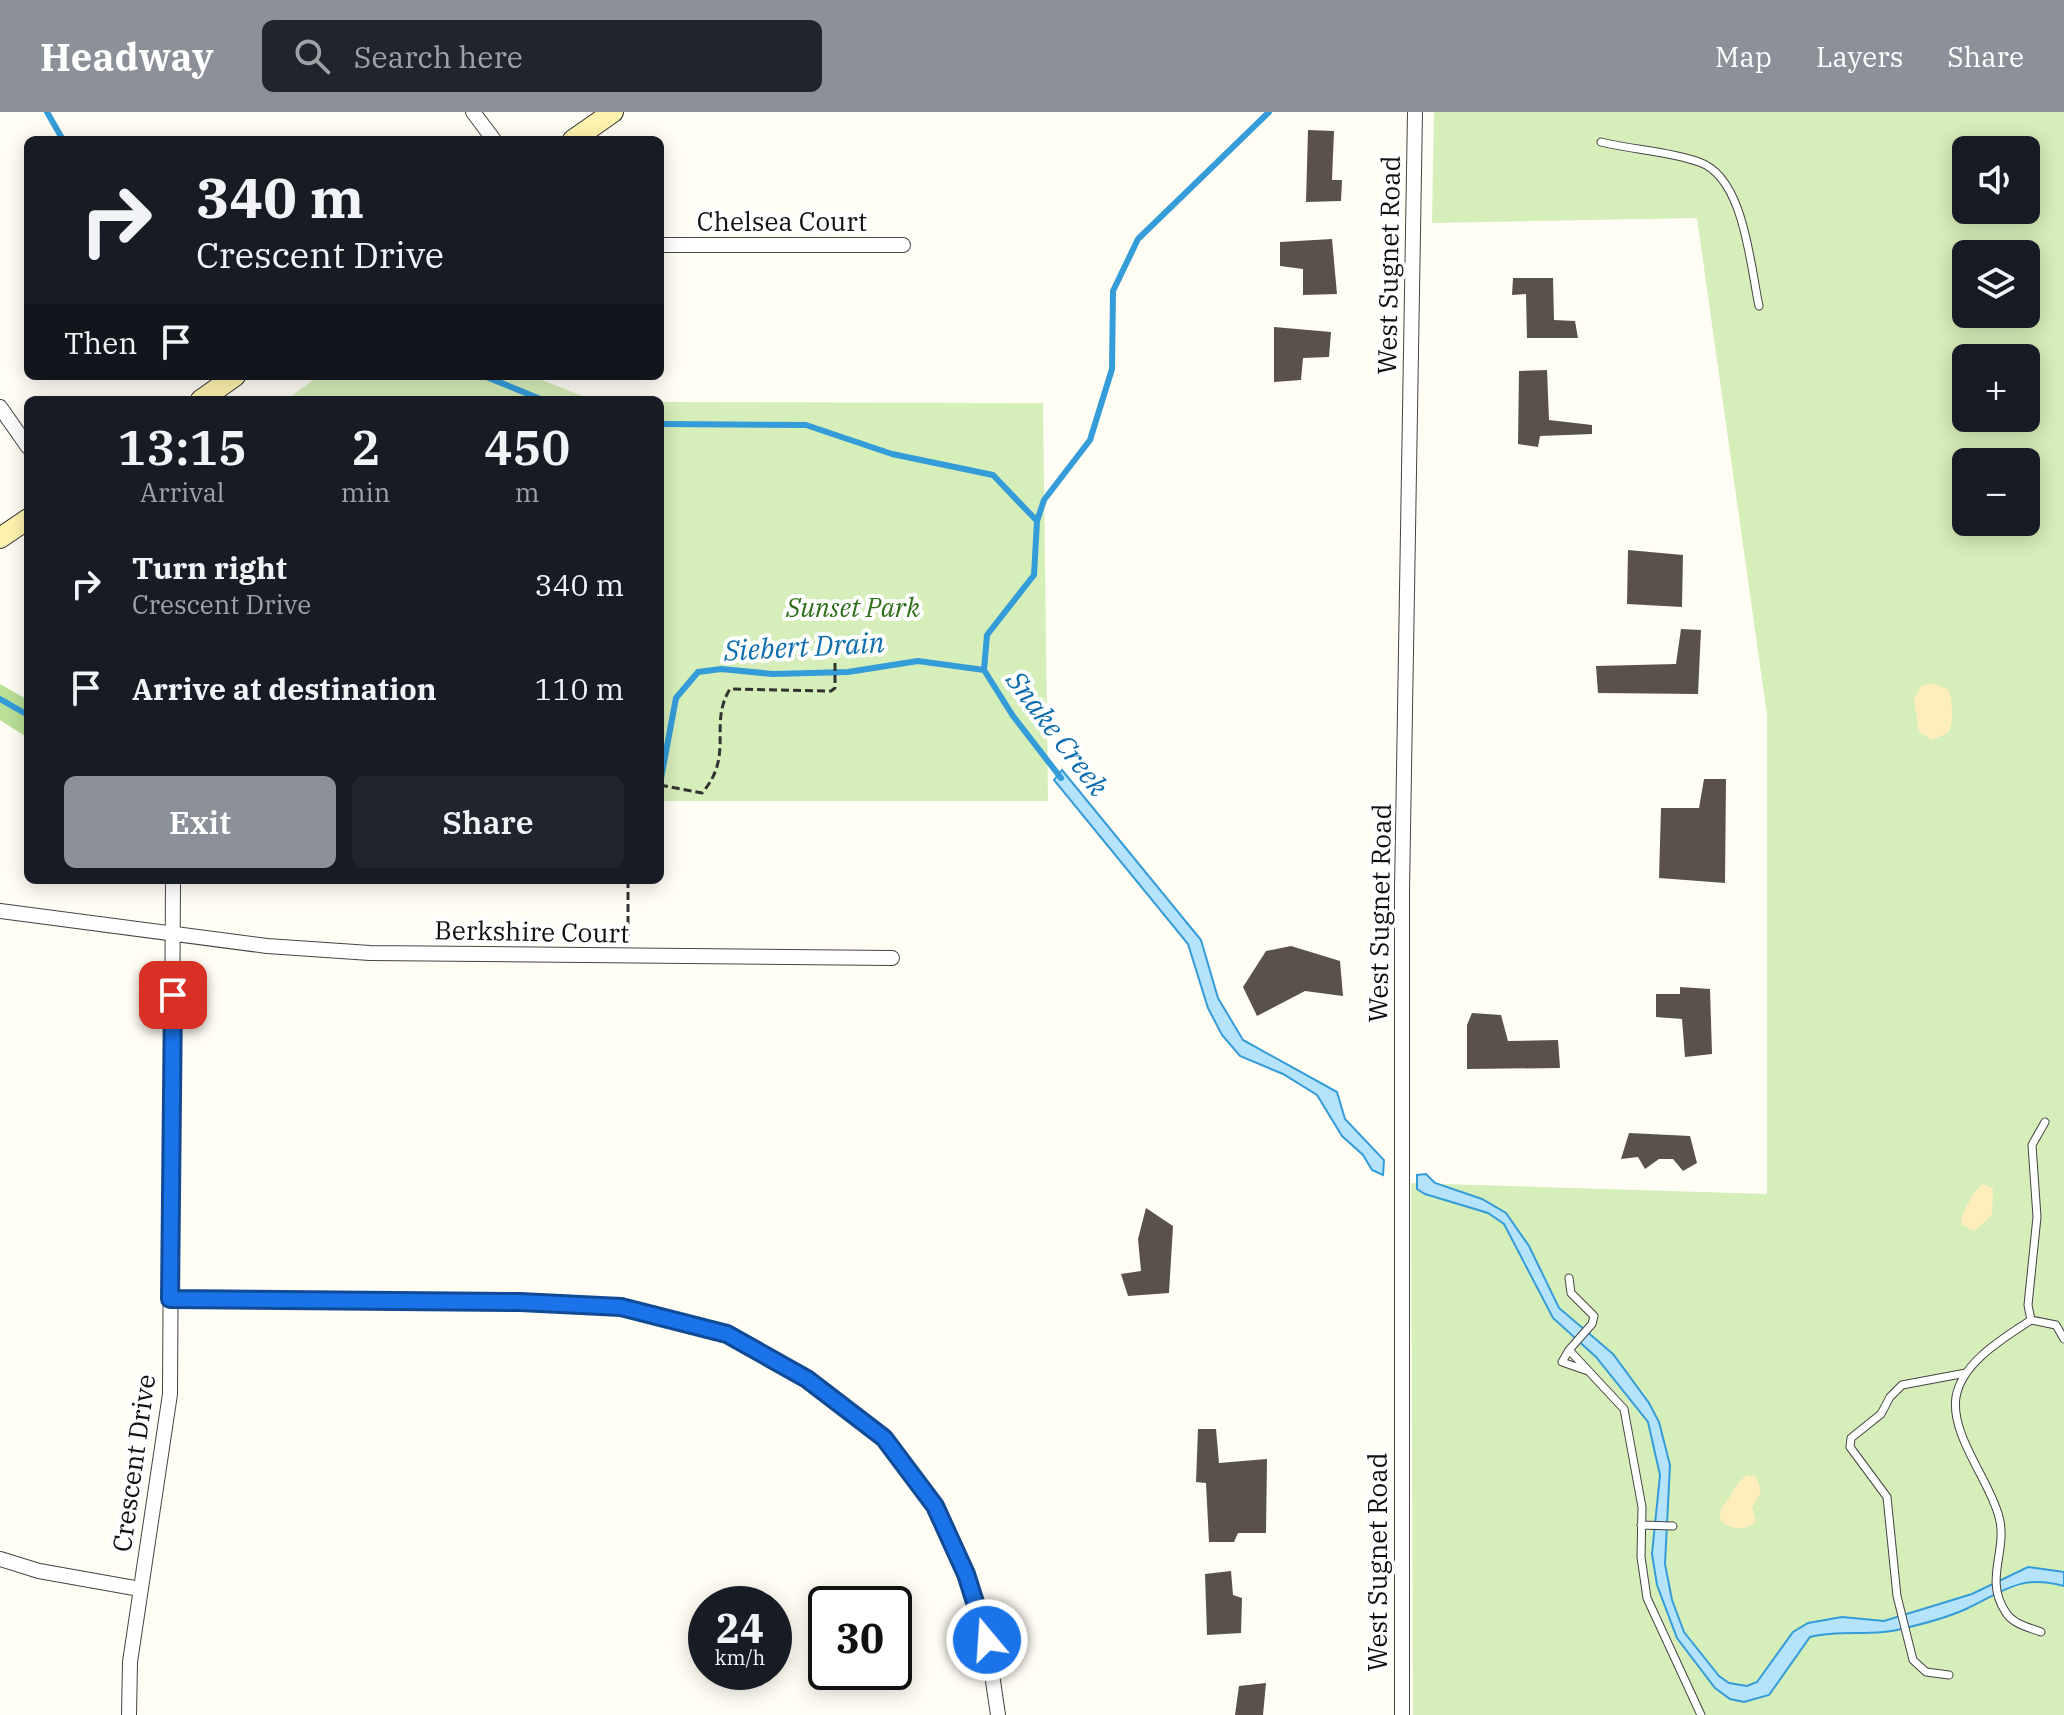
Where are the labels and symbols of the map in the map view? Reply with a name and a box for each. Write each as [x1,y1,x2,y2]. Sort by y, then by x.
street label: West Sugnet Road [1369,155,1407,375]
street label: Chelsea Court [697,204,867,238]
park label: Sunset Park [785,590,920,624]
water label: Siebert Drain [722,623,885,669]
water label: Snake Creek [998,662,1117,803]
street label: West Sugnet Road [1360,803,1398,1023]
street label: Berkshire Court [434,912,630,950]
pin [139,961,207,1029]
street label: Crescent Drive [104,1372,162,1554]
street label: West Sugnet Road [1360,1453,1394,1671]
speed limit sign: 30 [808,1586,912,1690]
position arrow [945,1598,1029,1682]

